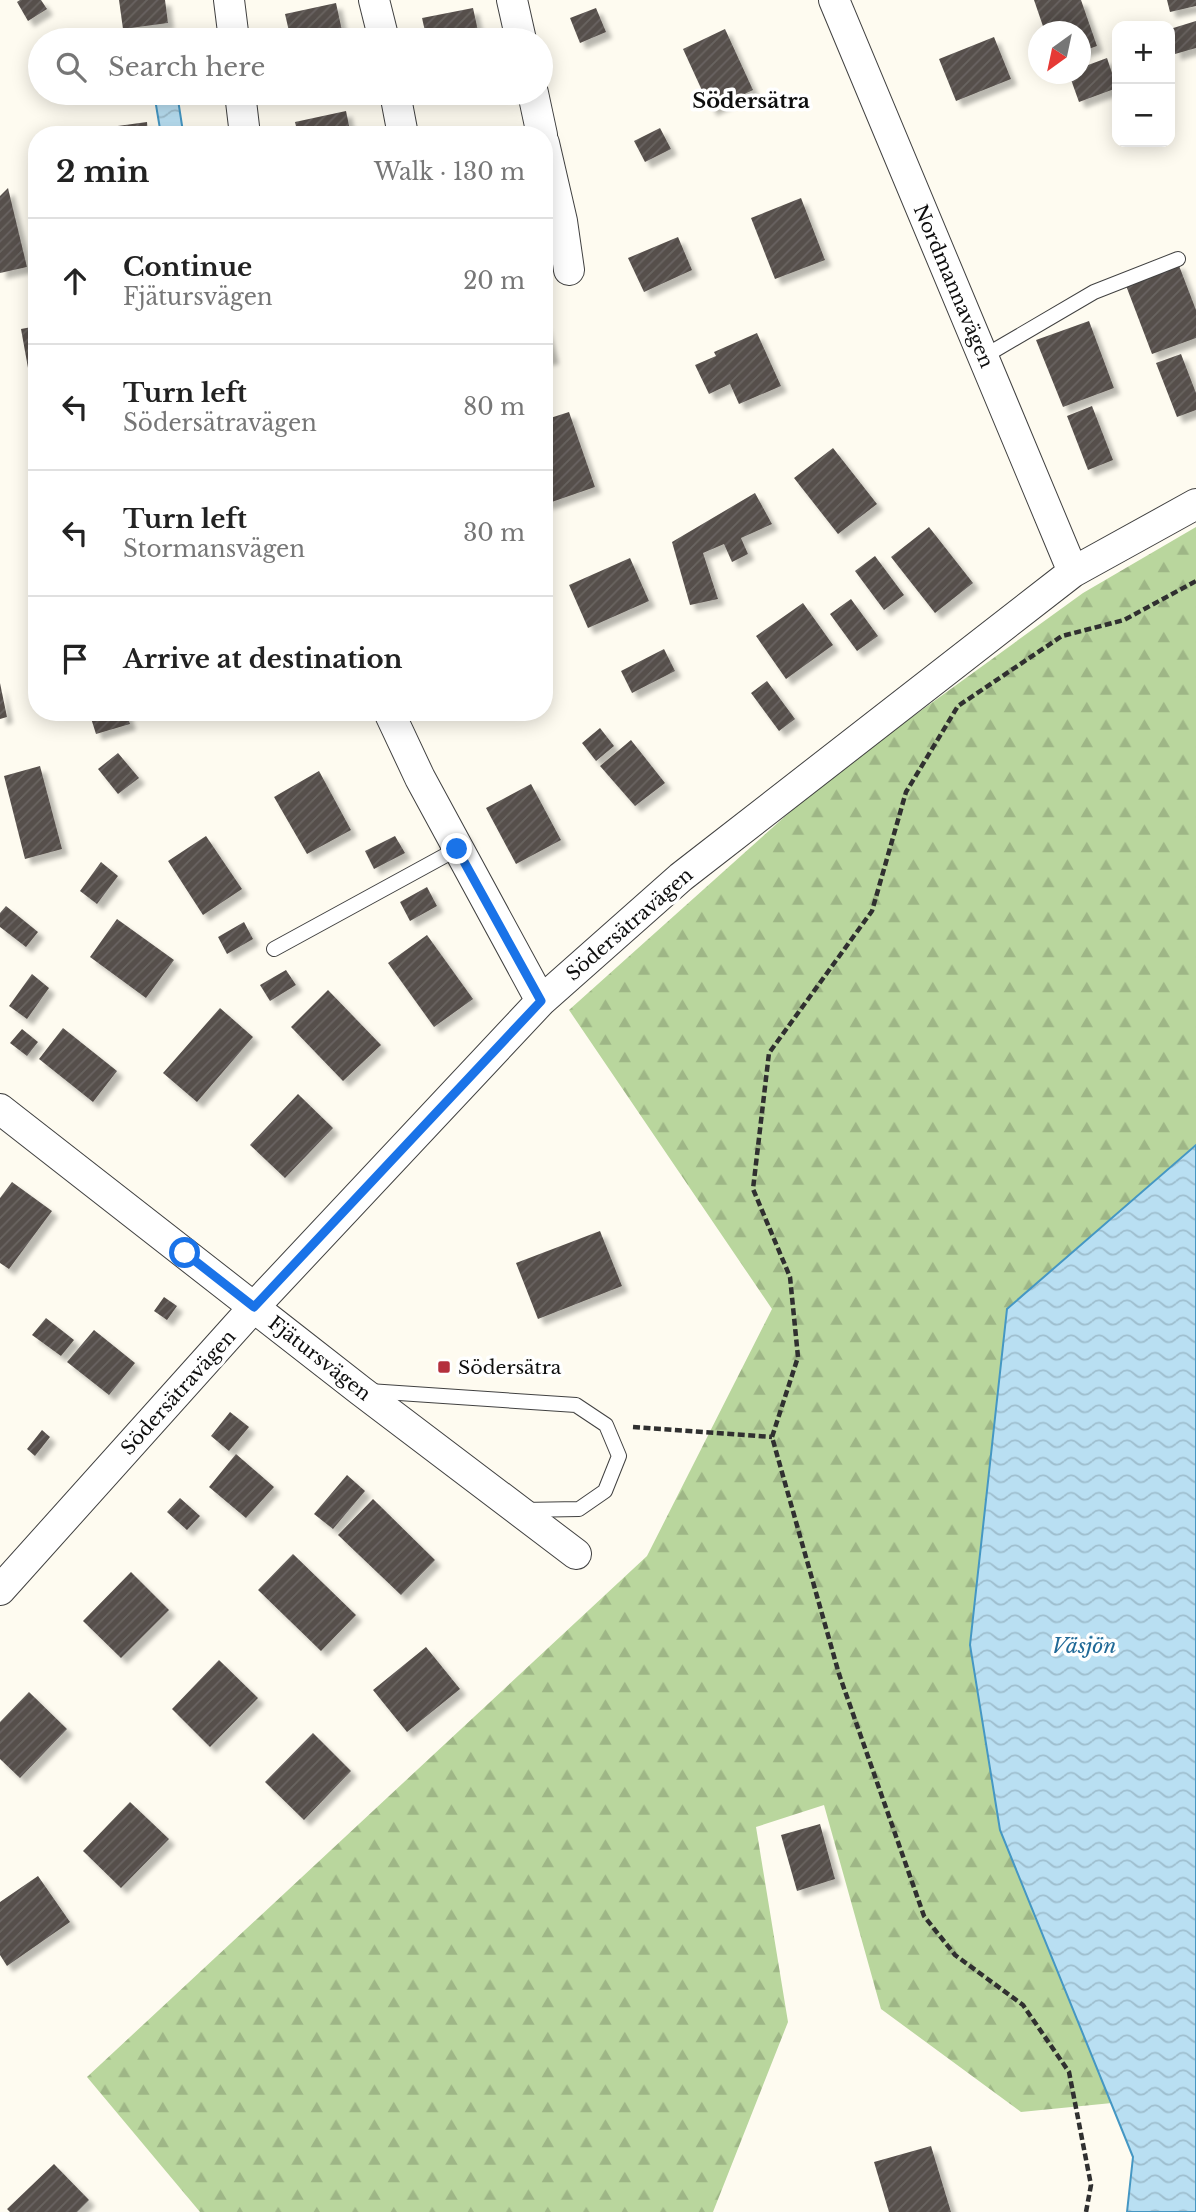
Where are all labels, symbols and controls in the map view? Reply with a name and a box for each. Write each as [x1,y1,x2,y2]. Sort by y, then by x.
north arrow [1028,21,1091,84]
map controls [1112,21,1175,147]
button: + [1112,21,1175,84]
search box [28,28,553,105]
icon: search [52,48,90,86]
text: Search here [108,51,265,83]
button: − [1112,84,1175,147]
district label: Södersätra [692,88,810,114]
text: 2 min [56,153,149,190]
text: Walk · 130 m [374,158,525,186]
street label: Nordmannavägen [909,201,998,371]
text: Continue [123,251,252,283]
icon: ahead [56,262,94,300]
text: 20 m [463,267,525,295]
text: Fjätursvägen [123,283,273,311]
text: Turn left [123,377,247,409]
icon: left [56,388,94,426]
text: 80 m [463,393,525,421]
text: Södersätravägen [123,409,317,437]
text: Turn left [123,503,247,535]
icon: left [56,514,94,552]
text: 30 m [463,519,525,547]
text: Stormansvägen [123,535,305,563]
icon: arrive [56,640,94,678]
text: Arrive at destination [123,643,403,675]
route end [441,833,472,864]
street label: Södersätravägen [561,863,697,986]
route start [169,1237,200,1268]
street label: Fjätursvägen [264,1311,375,1406]
street label: Södersätravägen [116,1325,241,1460]
place label: Södersätra [458,1356,562,1379]
marker: Södersätra [436,1359,452,1375]
water label: Väsjön [1052,1633,1116,1659]

